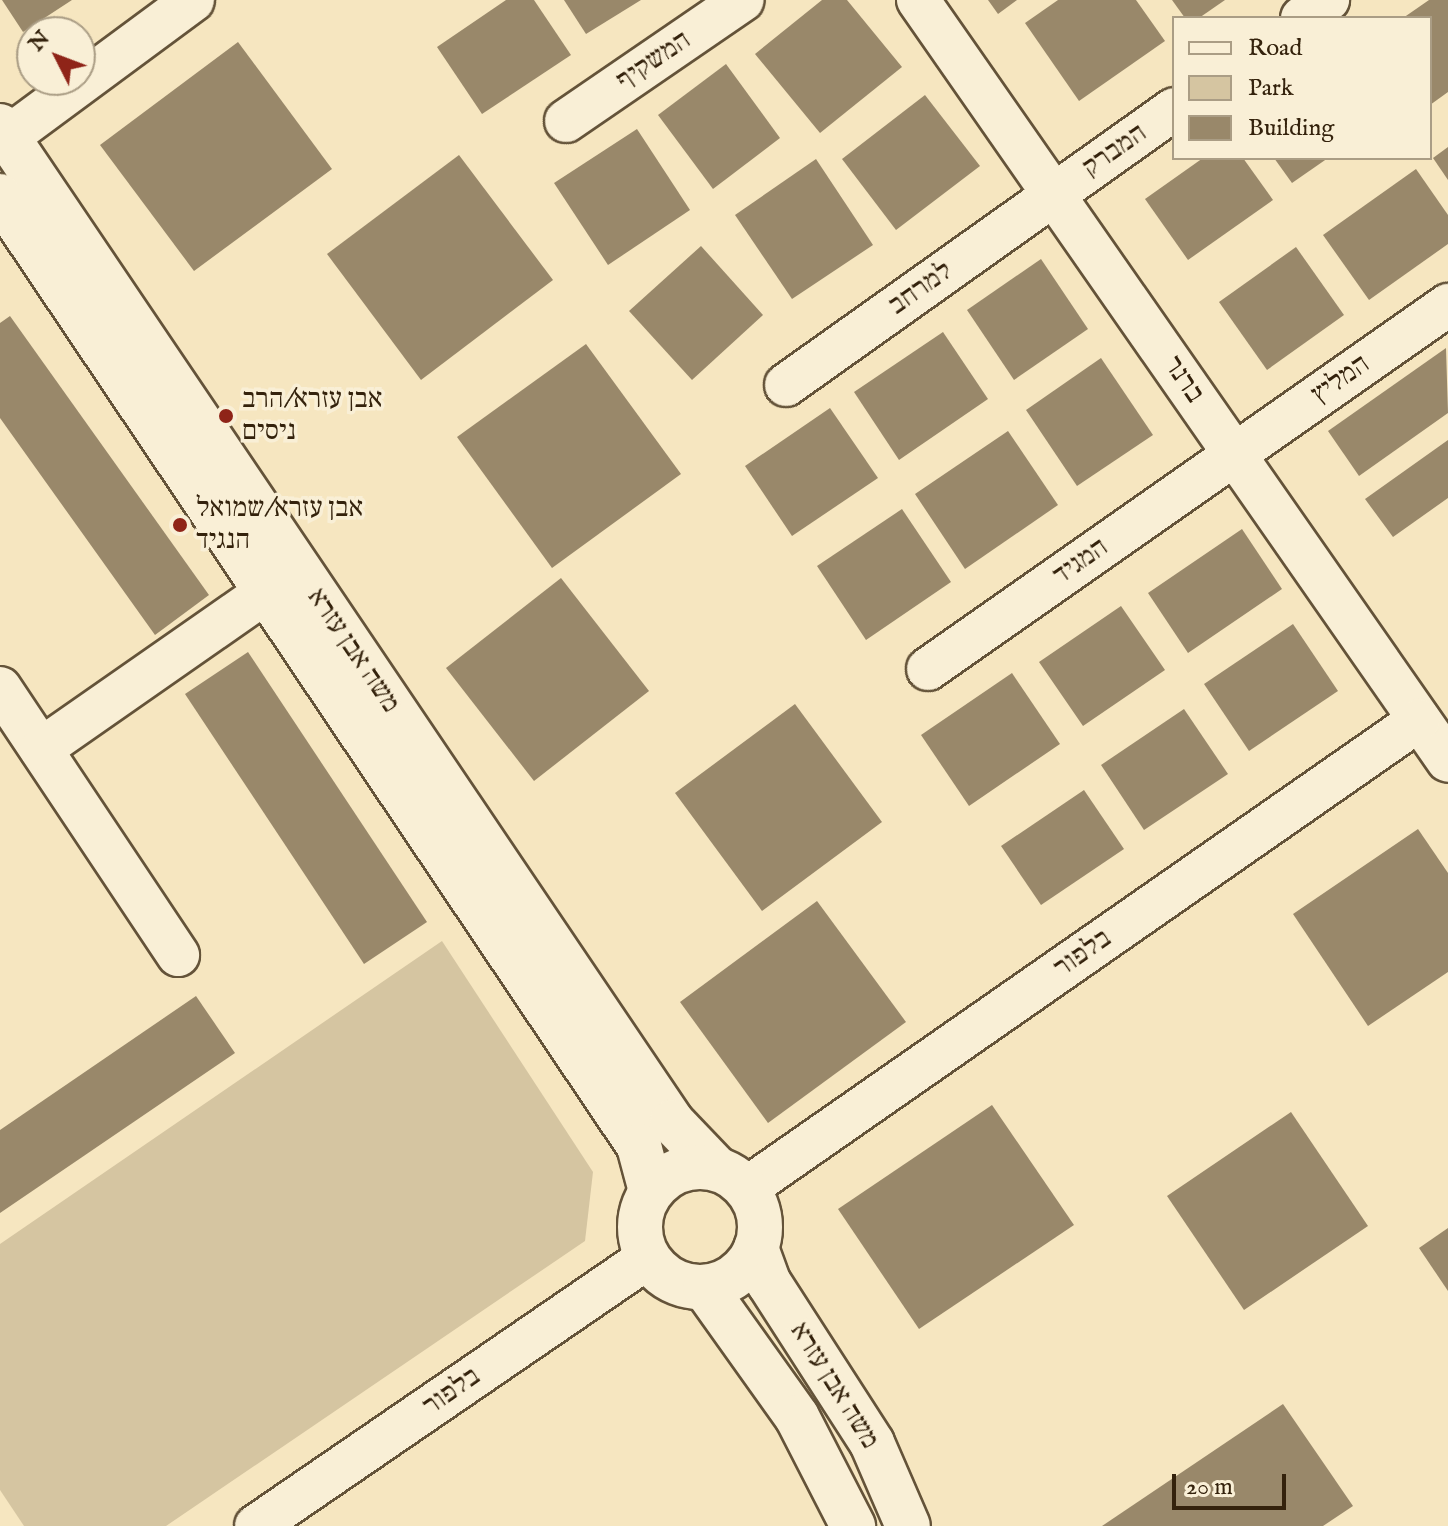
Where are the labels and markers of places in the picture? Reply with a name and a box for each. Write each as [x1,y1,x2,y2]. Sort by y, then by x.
place label: אבן עזרא/הרב ניסים [242,383,383,449]
marker: אבן עזרא/הרב ניסים [217,407,235,425]
place label: אבן עזרא/שמואל הנגיד [196,492,363,558]
marker: אבן עזרא/שמואל הנגיד [171,516,189,534]

